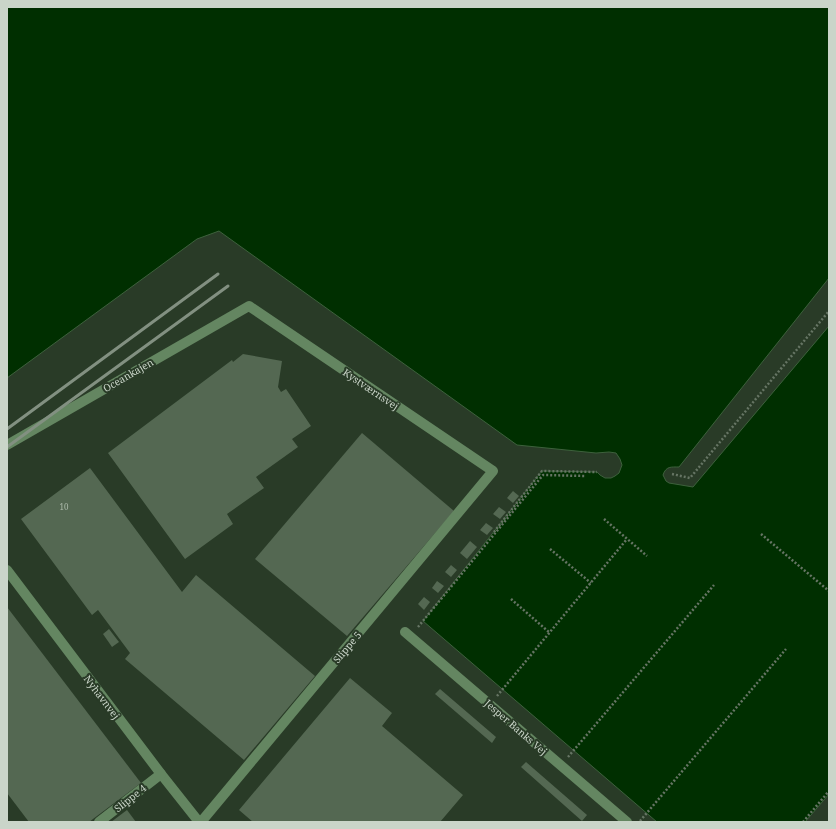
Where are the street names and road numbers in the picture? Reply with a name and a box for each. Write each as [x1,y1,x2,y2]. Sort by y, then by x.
street label: Oceankajen [100,355,156,395]
street label: Kystværnsvej [340,365,402,413]
street label: Slippe 5 [330,628,364,666]
street label: Nyhavnvej [81,672,123,722]
street label: Jesper Banks Vej [481,695,550,758]
street label: Slippe 4 [111,781,149,815]

